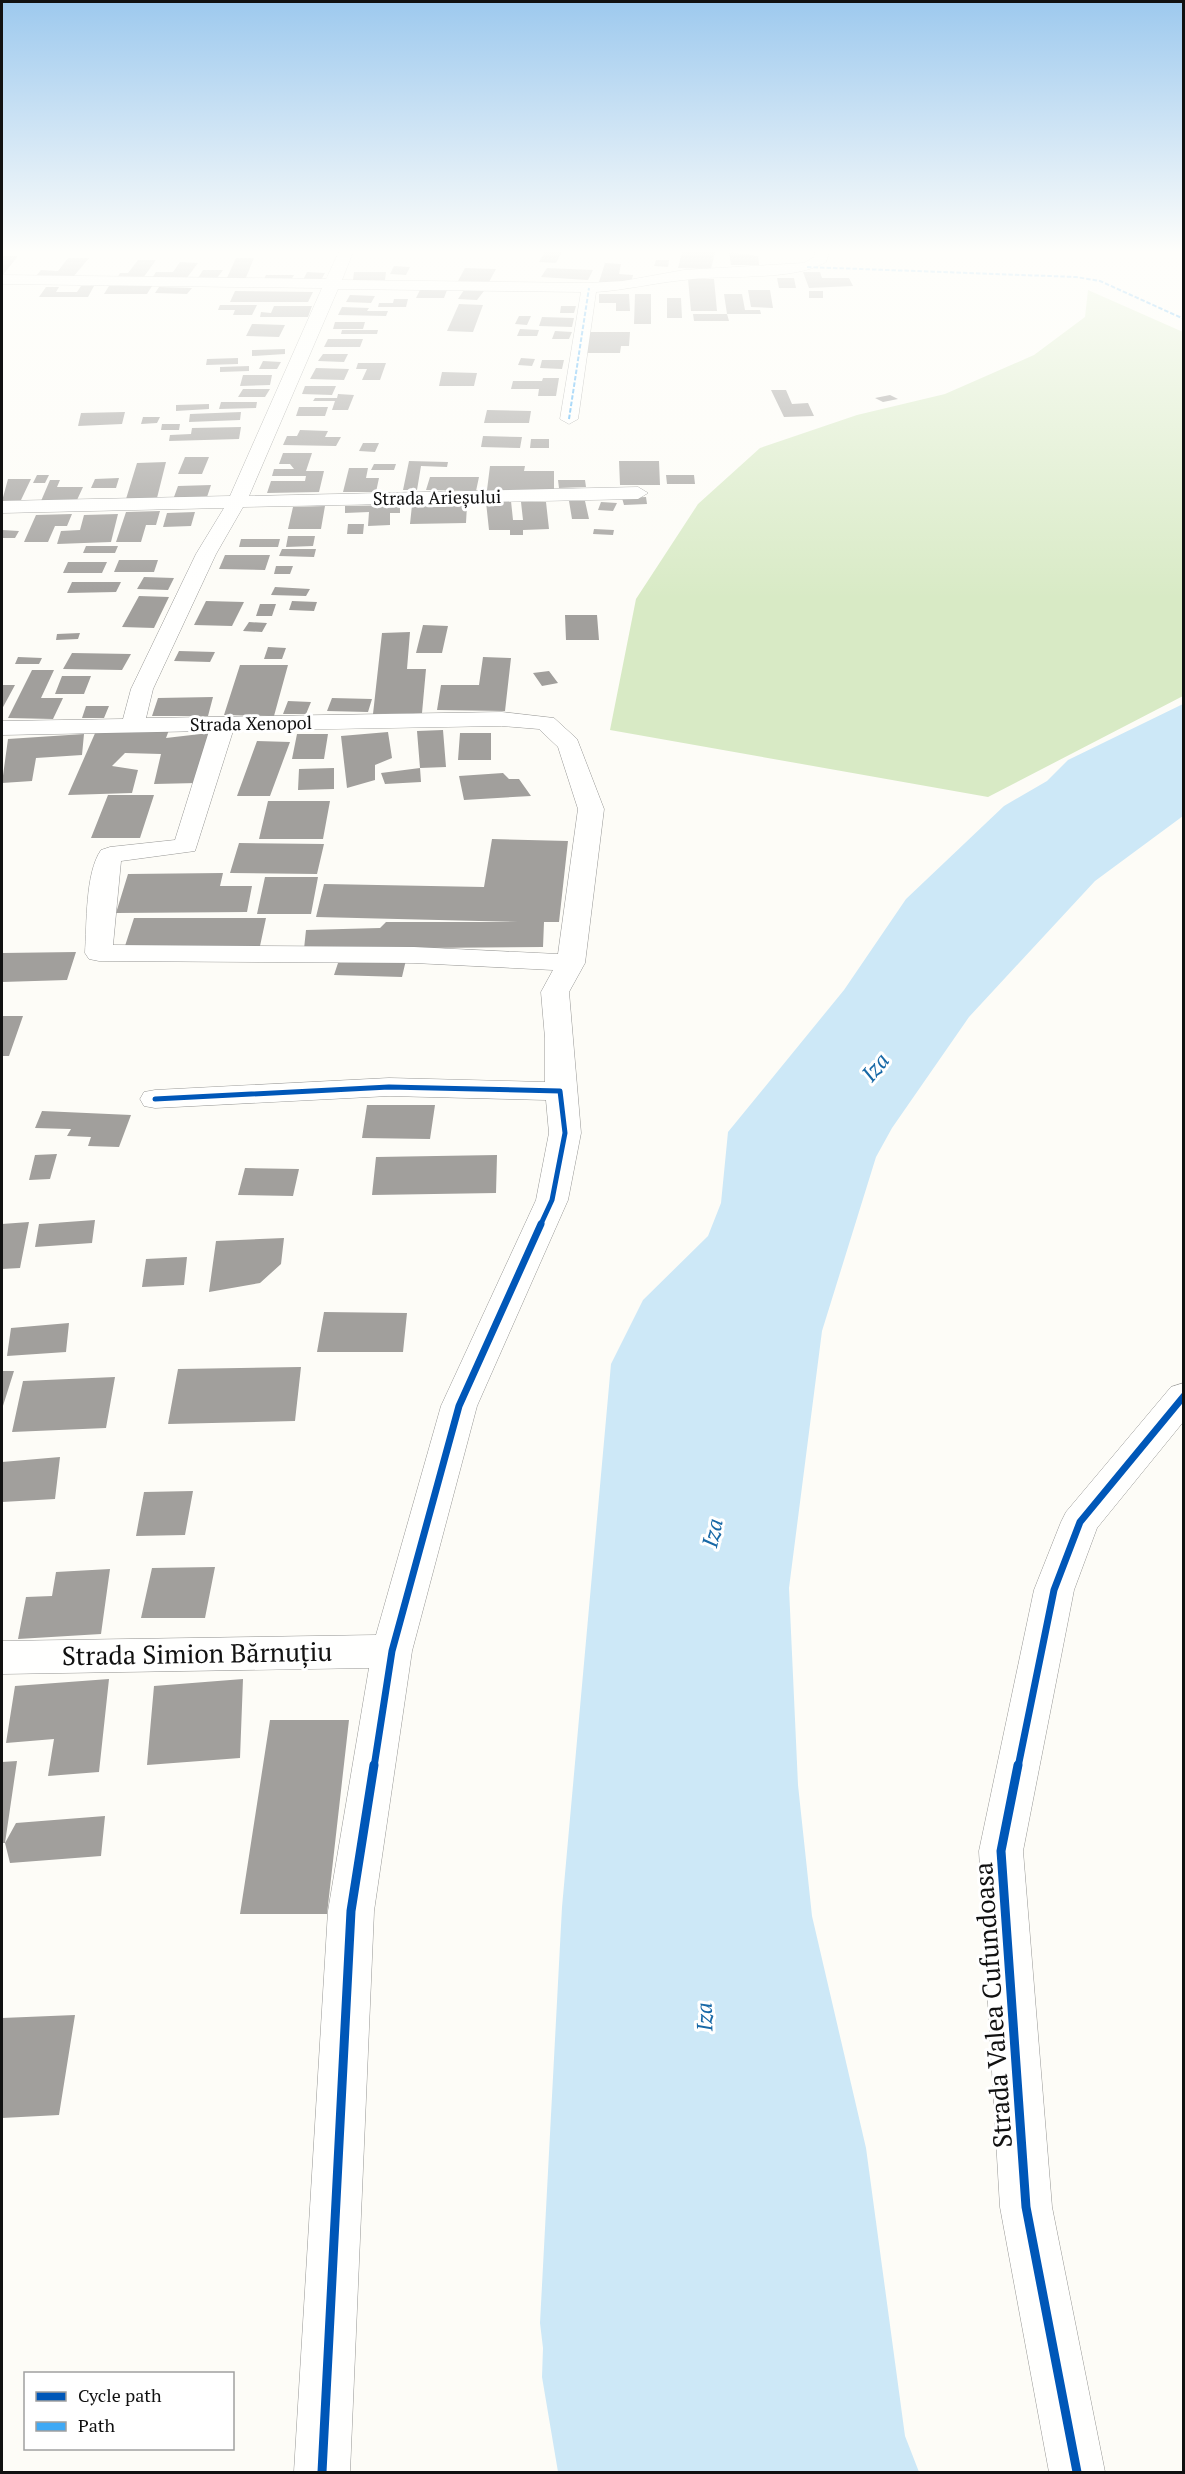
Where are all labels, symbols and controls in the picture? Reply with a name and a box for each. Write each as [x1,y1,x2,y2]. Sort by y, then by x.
street label: Strada Arieșului [373,484,501,510]
street label: Strada Xenopol [190,710,312,736]
water label: Iza [854,1046,895,1088]
water label: Iza [694,1516,729,1551]
street label: Strada Simion Bărnuțiu [61,1634,333,1672]
street label: Strada Valea Cufundoasa [965,1861,1019,2149]
water label: Iza [689,2002,719,2033]
legend [24,2372,234,2450]
text: Cycle path [78,2383,162,2407]
text: Path [78,2413,115,2437]

